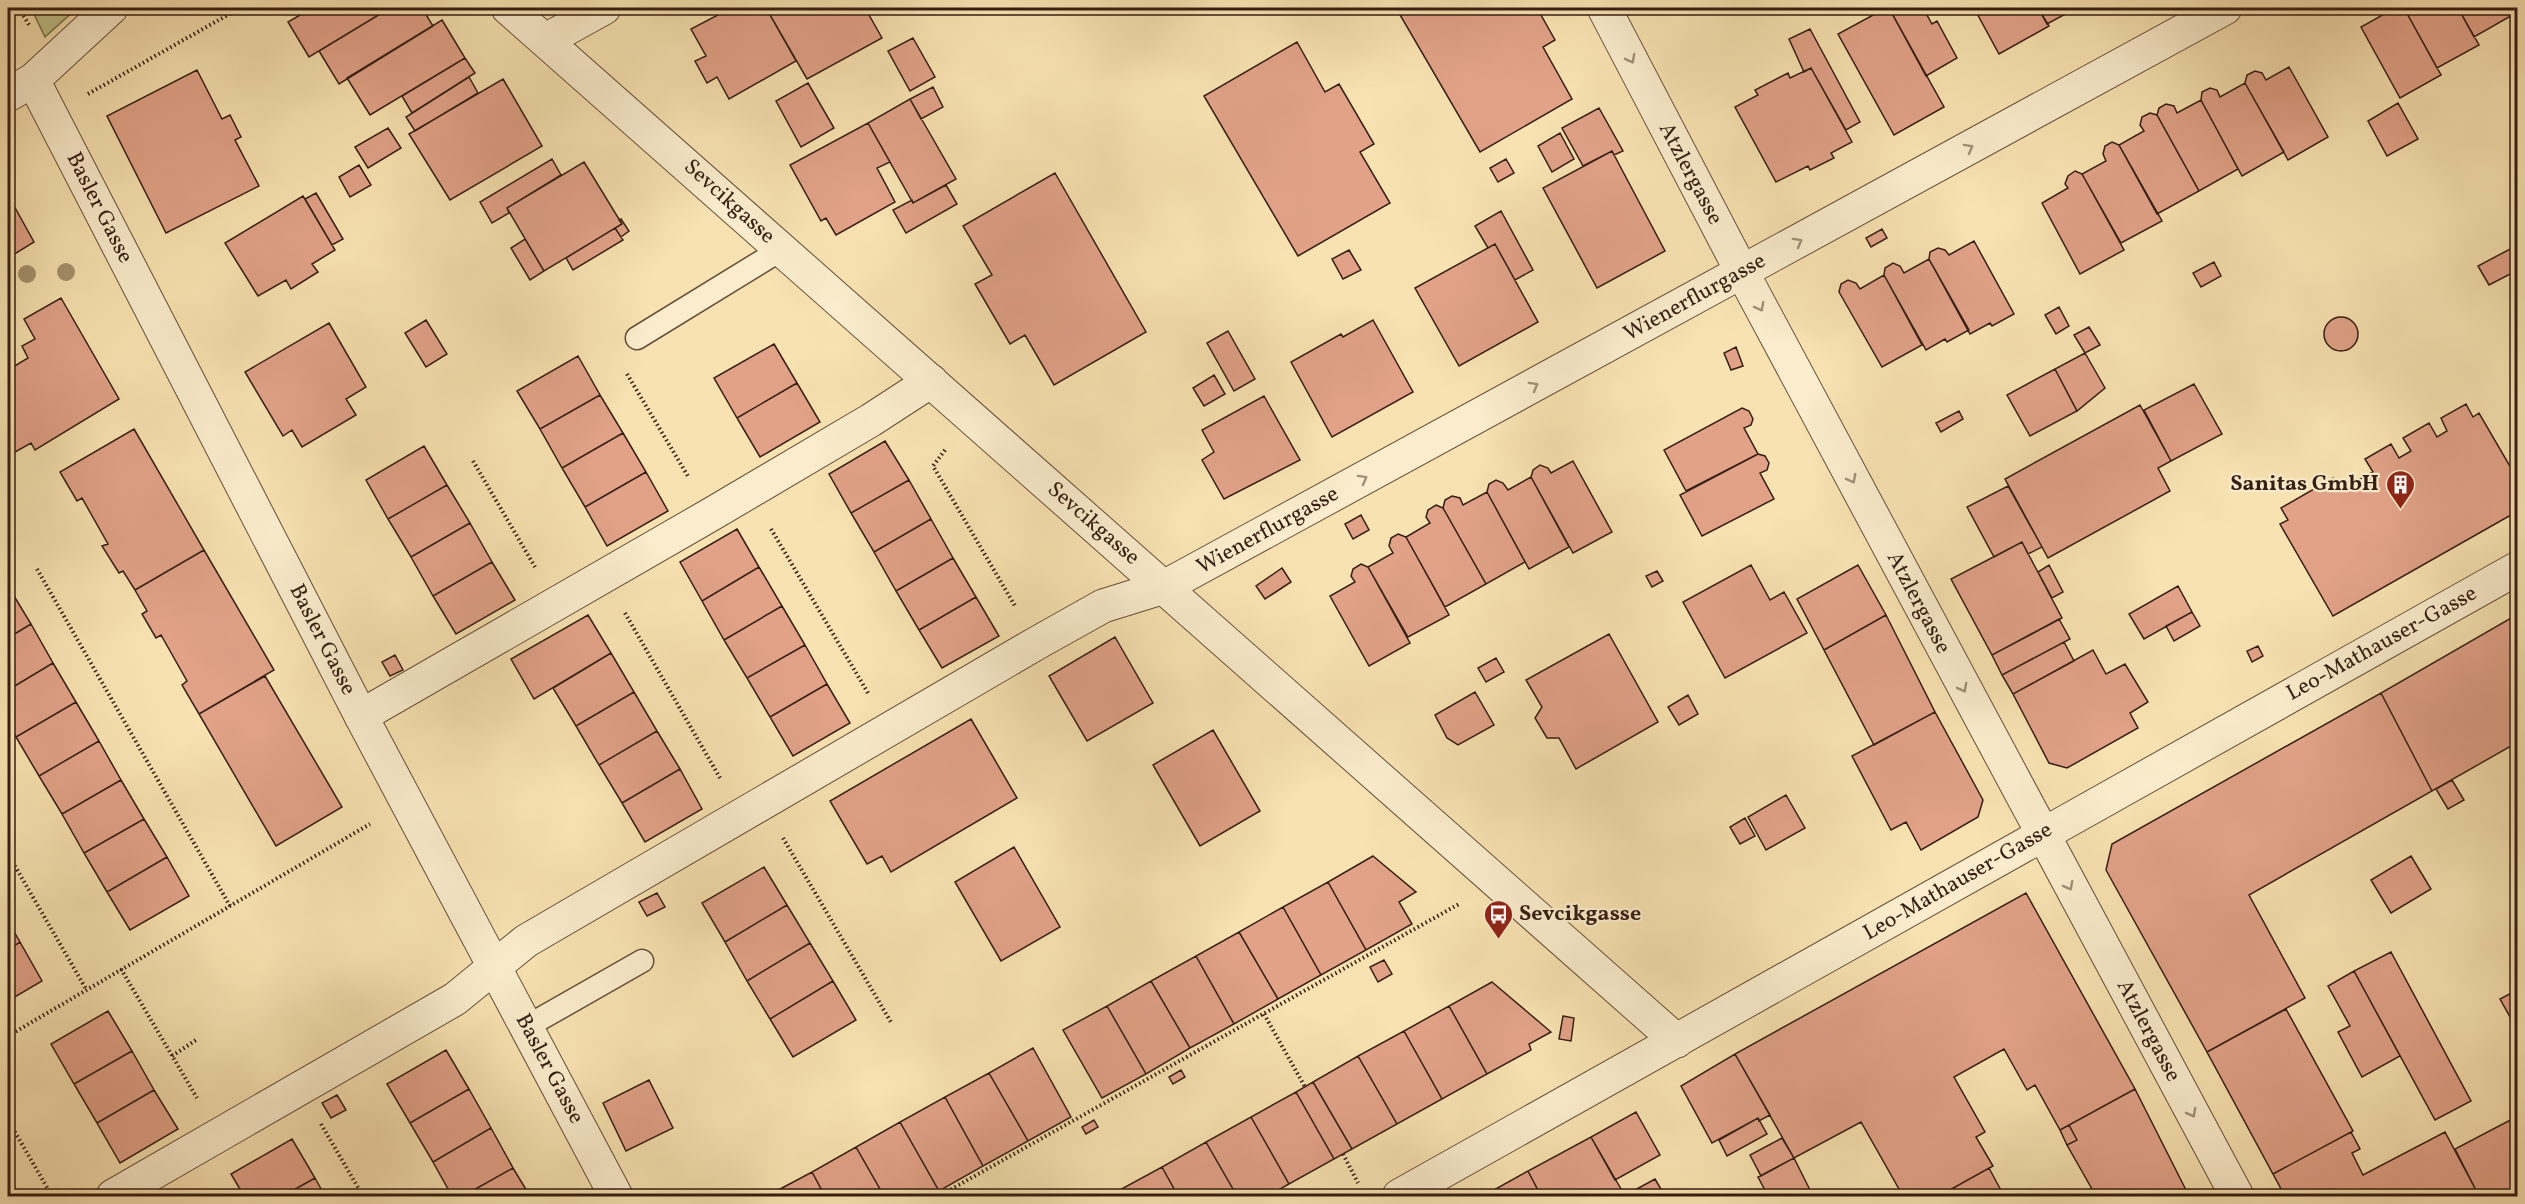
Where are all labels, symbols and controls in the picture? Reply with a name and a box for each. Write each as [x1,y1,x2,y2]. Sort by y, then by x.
one-way arrow [1624,53,1635,64]
street label: Atzlergasse [1650,117,1730,231]
one-way arrow [1962,144,1973,155]
street label: Basler Gasse [58,147,140,269]
street label: Sevcikgasse [676,152,782,252]
one-way arrow [1792,238,1802,249]
street label: Wienerflurgasse [1618,246,1772,350]
one-way arrow [1753,300,1764,311]
one-way arrow [1528,382,1539,393]
building icon: Sanitas GmbH [2384,468,2416,510]
place label: Sanitas GmbH [2230,469,2379,500]
one-way arrow [1845,472,1856,483]
street label: Sevcikgasse [1040,475,1146,573]
one-way arrow [1357,475,1367,486]
street label: Wienerflurgasse [1191,479,1345,583]
street label: Atzlergasse [1878,546,1958,660]
street label: Basler Gasse [281,579,363,701]
street label: Leo-Mathauser-Gasse [2281,579,2483,709]
one-way arrow [1956,681,1967,692]
street label: Leo-Mathauser-Gasse [1858,815,2058,949]
one-way arrow [2062,880,2073,890]
bus stop icon: Sevcikgasse [1482,898,1514,940]
place label: Sevcikgasse [1519,899,1641,930]
street label: Atzlergasse [2108,974,2188,1088]
street label: Basler Gasse [507,1008,591,1130]
one-way arrow [2185,1107,2196,1117]

